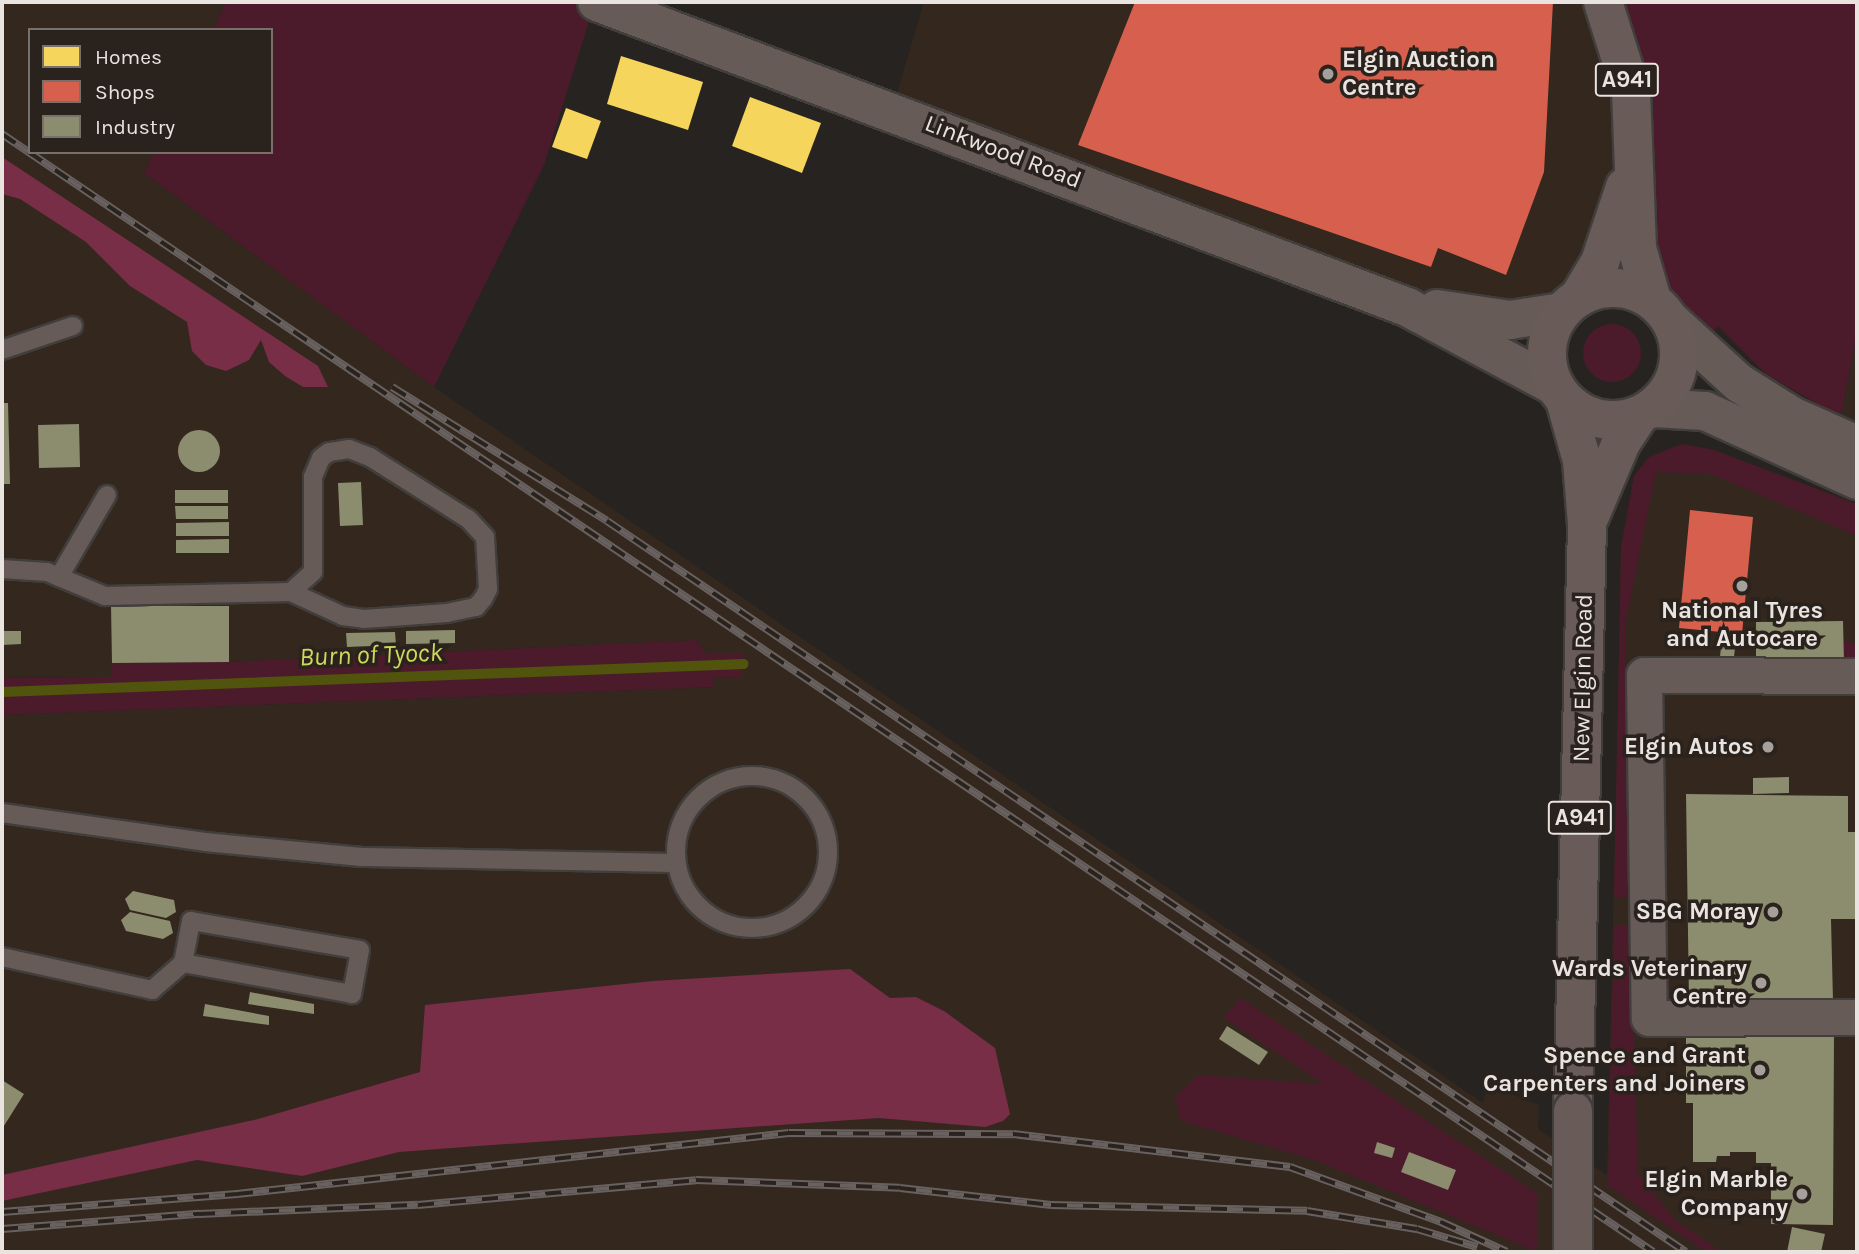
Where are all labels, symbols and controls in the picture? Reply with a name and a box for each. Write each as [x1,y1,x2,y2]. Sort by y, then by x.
legend [28,28,273,154]
text: Homes [95,45,162,69]
place label: Elgin Auction Centre [1342,46,1495,102]
road number: A941 [1594,60,1660,100]
marker: Elgin Auction Centre [1320,66,1336,82]
text: Shops [95,80,155,104]
street label: Linkwood Road [921,109,1085,195]
text: Industry [95,115,175,139]
marker: National Tyres and Autocare [1734,578,1750,594]
street label: New Elgin Road [1567,594,1599,762]
place label: National Tyres and Autocare [1661,597,1823,653]
water label: Burn of Tyock [299,637,443,673]
place label: Elgin Autos [1624,733,1754,761]
marker: Elgin Autos [1760,739,1776,755]
road number: A941 [1547,798,1613,838]
place label: SBG Moray [1636,898,1759,926]
marker: SBG Moray [1765,904,1781,920]
place label: Wards Veterinary Centre [1552,955,1747,1011]
marker: Wards Veterinary Centre [1753,975,1769,991]
place label: Spence and Grant Carpenters and Joiners [1483,1042,1746,1098]
marker: Spence and Grant Carpenters and Joiners [1752,1062,1768,1078]
place label: Elgin Marble Company [1645,1166,1788,1222]
marker: Elgin Marble Company [1794,1186,1810,1202]

